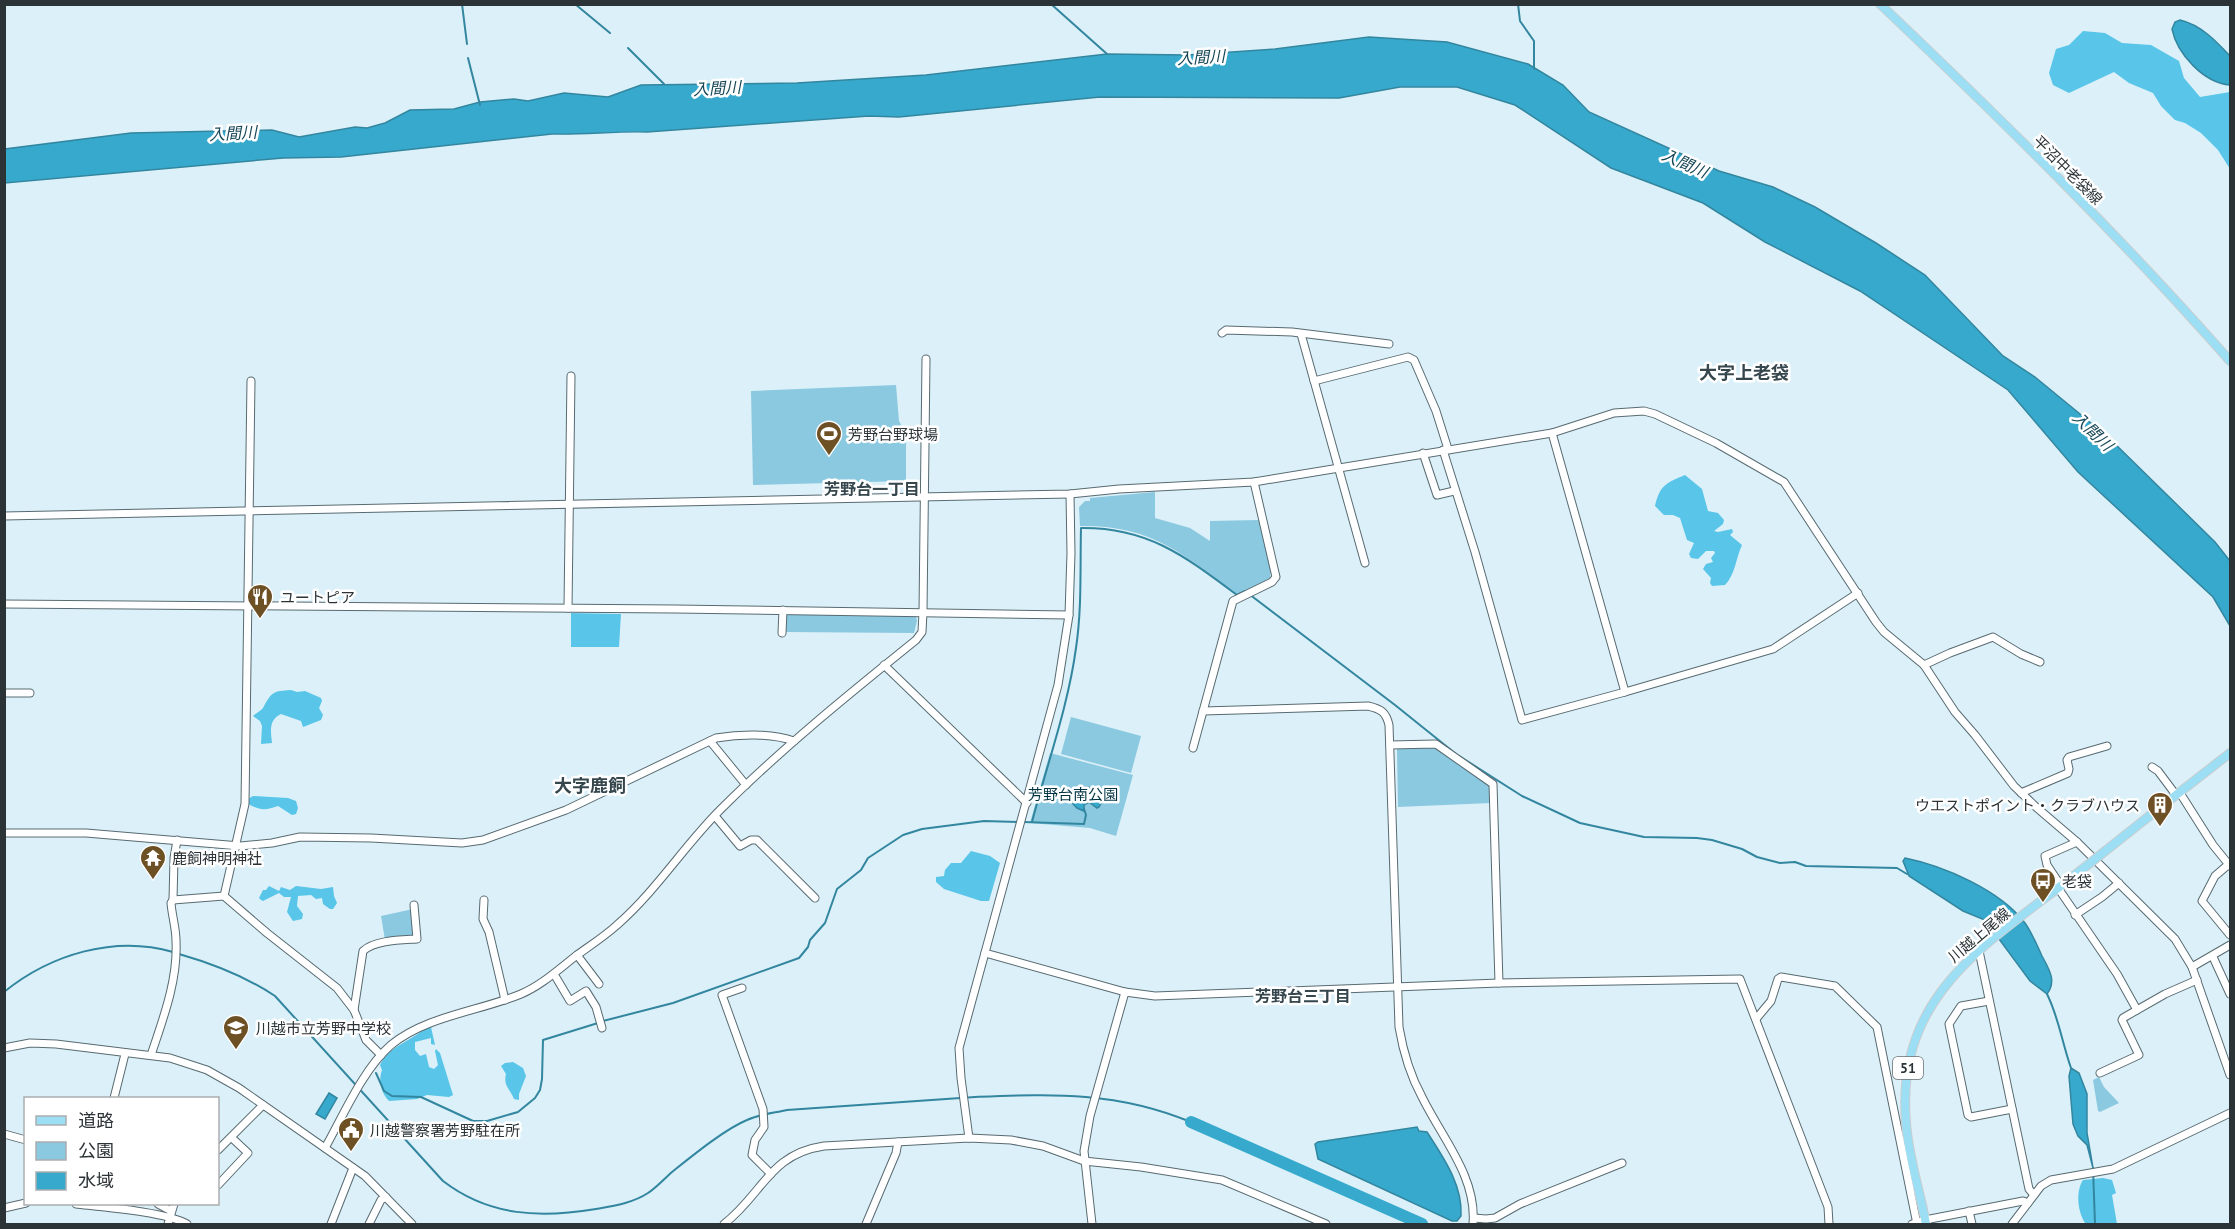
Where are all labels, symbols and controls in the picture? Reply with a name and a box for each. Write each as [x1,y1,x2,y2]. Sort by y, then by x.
water label: 入間川 [1177,46,1227,68]
water label: 入間川 [693,77,743,99]
water label: 入間川 [209,122,259,144]
street label: 平沼中老袋線 [2029,131,2107,209]
water label: 入間川 [1659,144,1713,183]
district label: 大字上老袋 [1699,361,1789,384]
water label: 入間川 [2069,407,2119,456]
sports icon: 芳野台野球場 [814,419,844,457]
place label: 芳野台野球場 [848,425,938,444]
district label: 芳野台一丁目 [824,479,920,499]
restaurant icon: ユートピア [245,582,275,620]
place label: ユートピア [280,588,355,607]
district label: 大字鹿飼 [554,774,626,797]
park label: 芳野台南公園 [1028,785,1118,804]
building icon: ウエストポイント・クラブハウス [2145,790,2175,828]
place label: ウエストポイント・クラブハウス [1915,796,2140,815]
temple icon: 鹿飼神明神社 [138,843,168,881]
place label: 鹿飼神明神社 [172,849,262,868]
bus stop icon: 老袋 [2028,866,2058,904]
place label: 老袋 [2062,872,2092,891]
street label: 川越上尾線 [1944,904,2014,966]
district label: 芳野台三丁目 [1255,986,1351,1006]
school or university icon: 川越市立芳野中学校 [221,1013,251,1051]
place label: 川越市立芳野中学校 [256,1019,391,1038]
road number: 51 [1893,1057,1923,1079]
legend [24,1097,219,1205]
text: 道路 [78,1109,114,1132]
public building icon: 川越警察署芳野駐在所 [336,1115,366,1153]
place label: 川越警察署芳野駐在所 [370,1121,520,1140]
text: 公園 [78,1139,114,1162]
text: 水域 [78,1169,114,1192]

